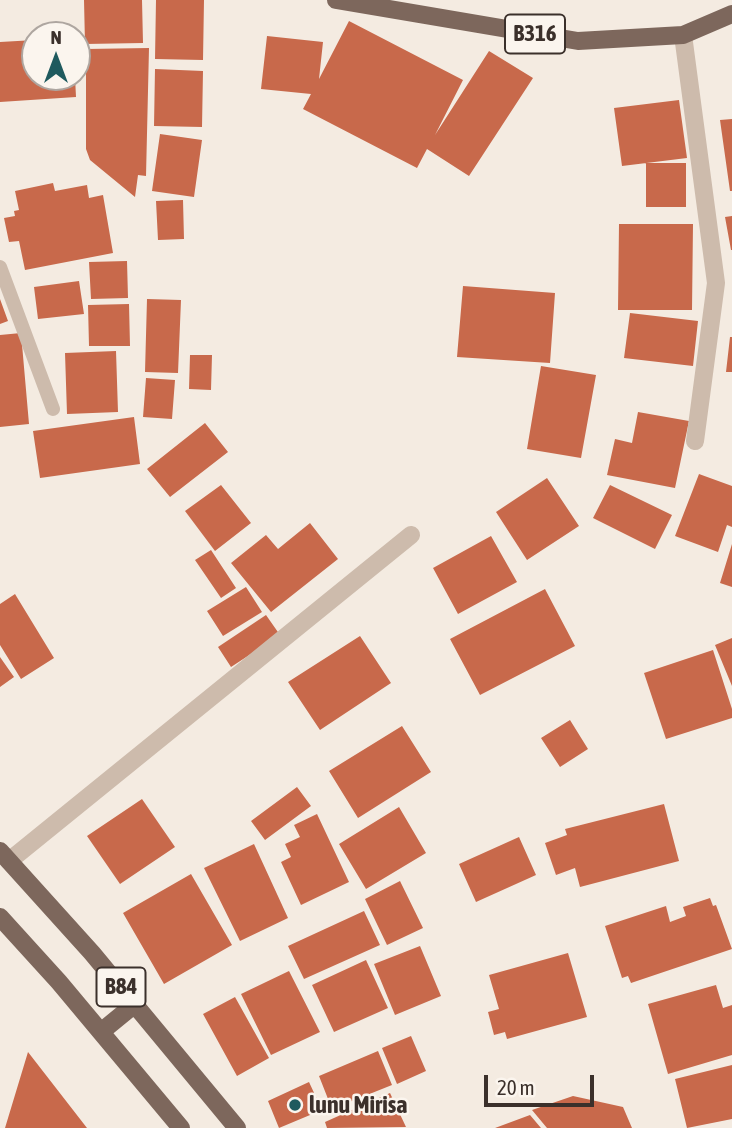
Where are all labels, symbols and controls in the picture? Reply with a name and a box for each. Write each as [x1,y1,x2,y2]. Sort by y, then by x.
road number: B316 [505,14,565,54]
north arrow [21,21,91,91]
text: N [50,26,62,48]
road number: B84 [96,968,146,1006]
scale bar [487,1062,597,1106]
text: 20 m [497,1075,535,1099]
place label: lunu Mirisa [309,1091,407,1119]
marker: lunu Mirisa [287,1097,303,1113]

